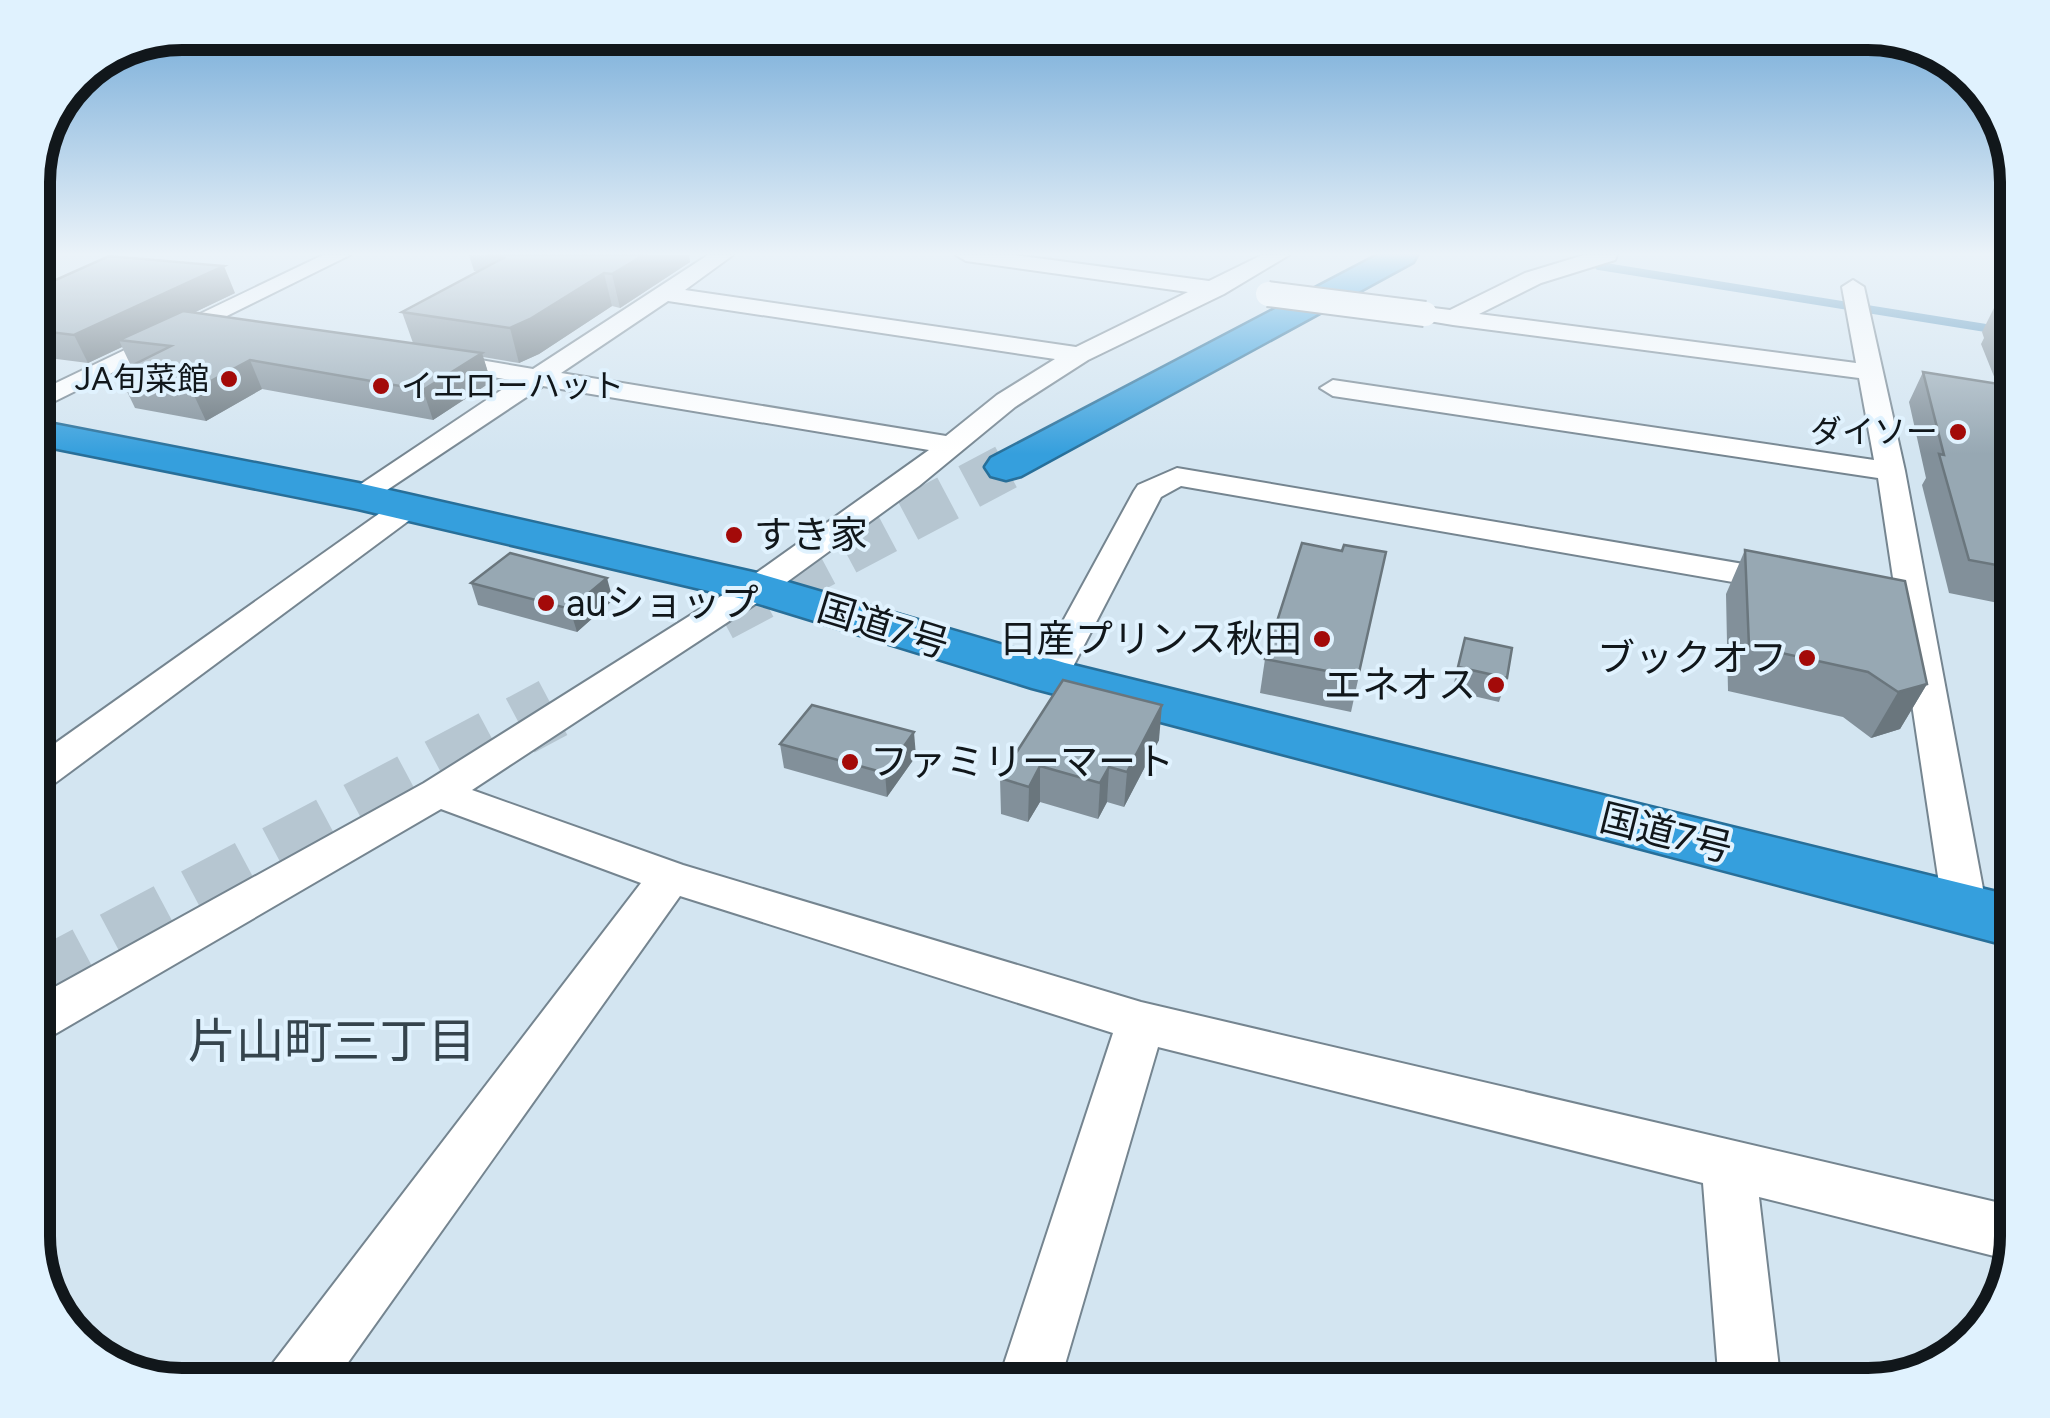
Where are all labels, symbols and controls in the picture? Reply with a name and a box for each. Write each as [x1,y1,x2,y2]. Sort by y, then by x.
place label: JA旬菜館 [75,360,209,398]
place label: イエローハット [401,367,624,405]
marker: JA旬菜館 [218,368,240,390]
marker: イエローハット [370,375,392,397]
place label: ダイソー [1810,413,1938,451]
marker: ダイソー [1947,421,1969,443]
place label: すき家 [754,512,868,558]
marker: すき家 [723,524,745,546]
place label: auショップ [566,580,759,626]
street label: 国道7号 [812,584,954,668]
marker: auショップ [535,592,557,614]
place label: 日産プリンス秋田 [999,616,1302,662]
marker: 日産プリンス秋田 [1311,628,1333,650]
place label: ブックオフ [1597,635,1787,681]
marker: ブックオフ [1796,647,1818,669]
place label: エネオス [1324,662,1476,708]
marker: エネオス [1485,674,1507,696]
place label: ファミリーマート [870,739,1174,785]
marker: ファミリーマート [839,751,861,773]
street label: 国道7号 [1595,794,1737,872]
district label: 片山町三丁目 [188,1012,476,1070]

